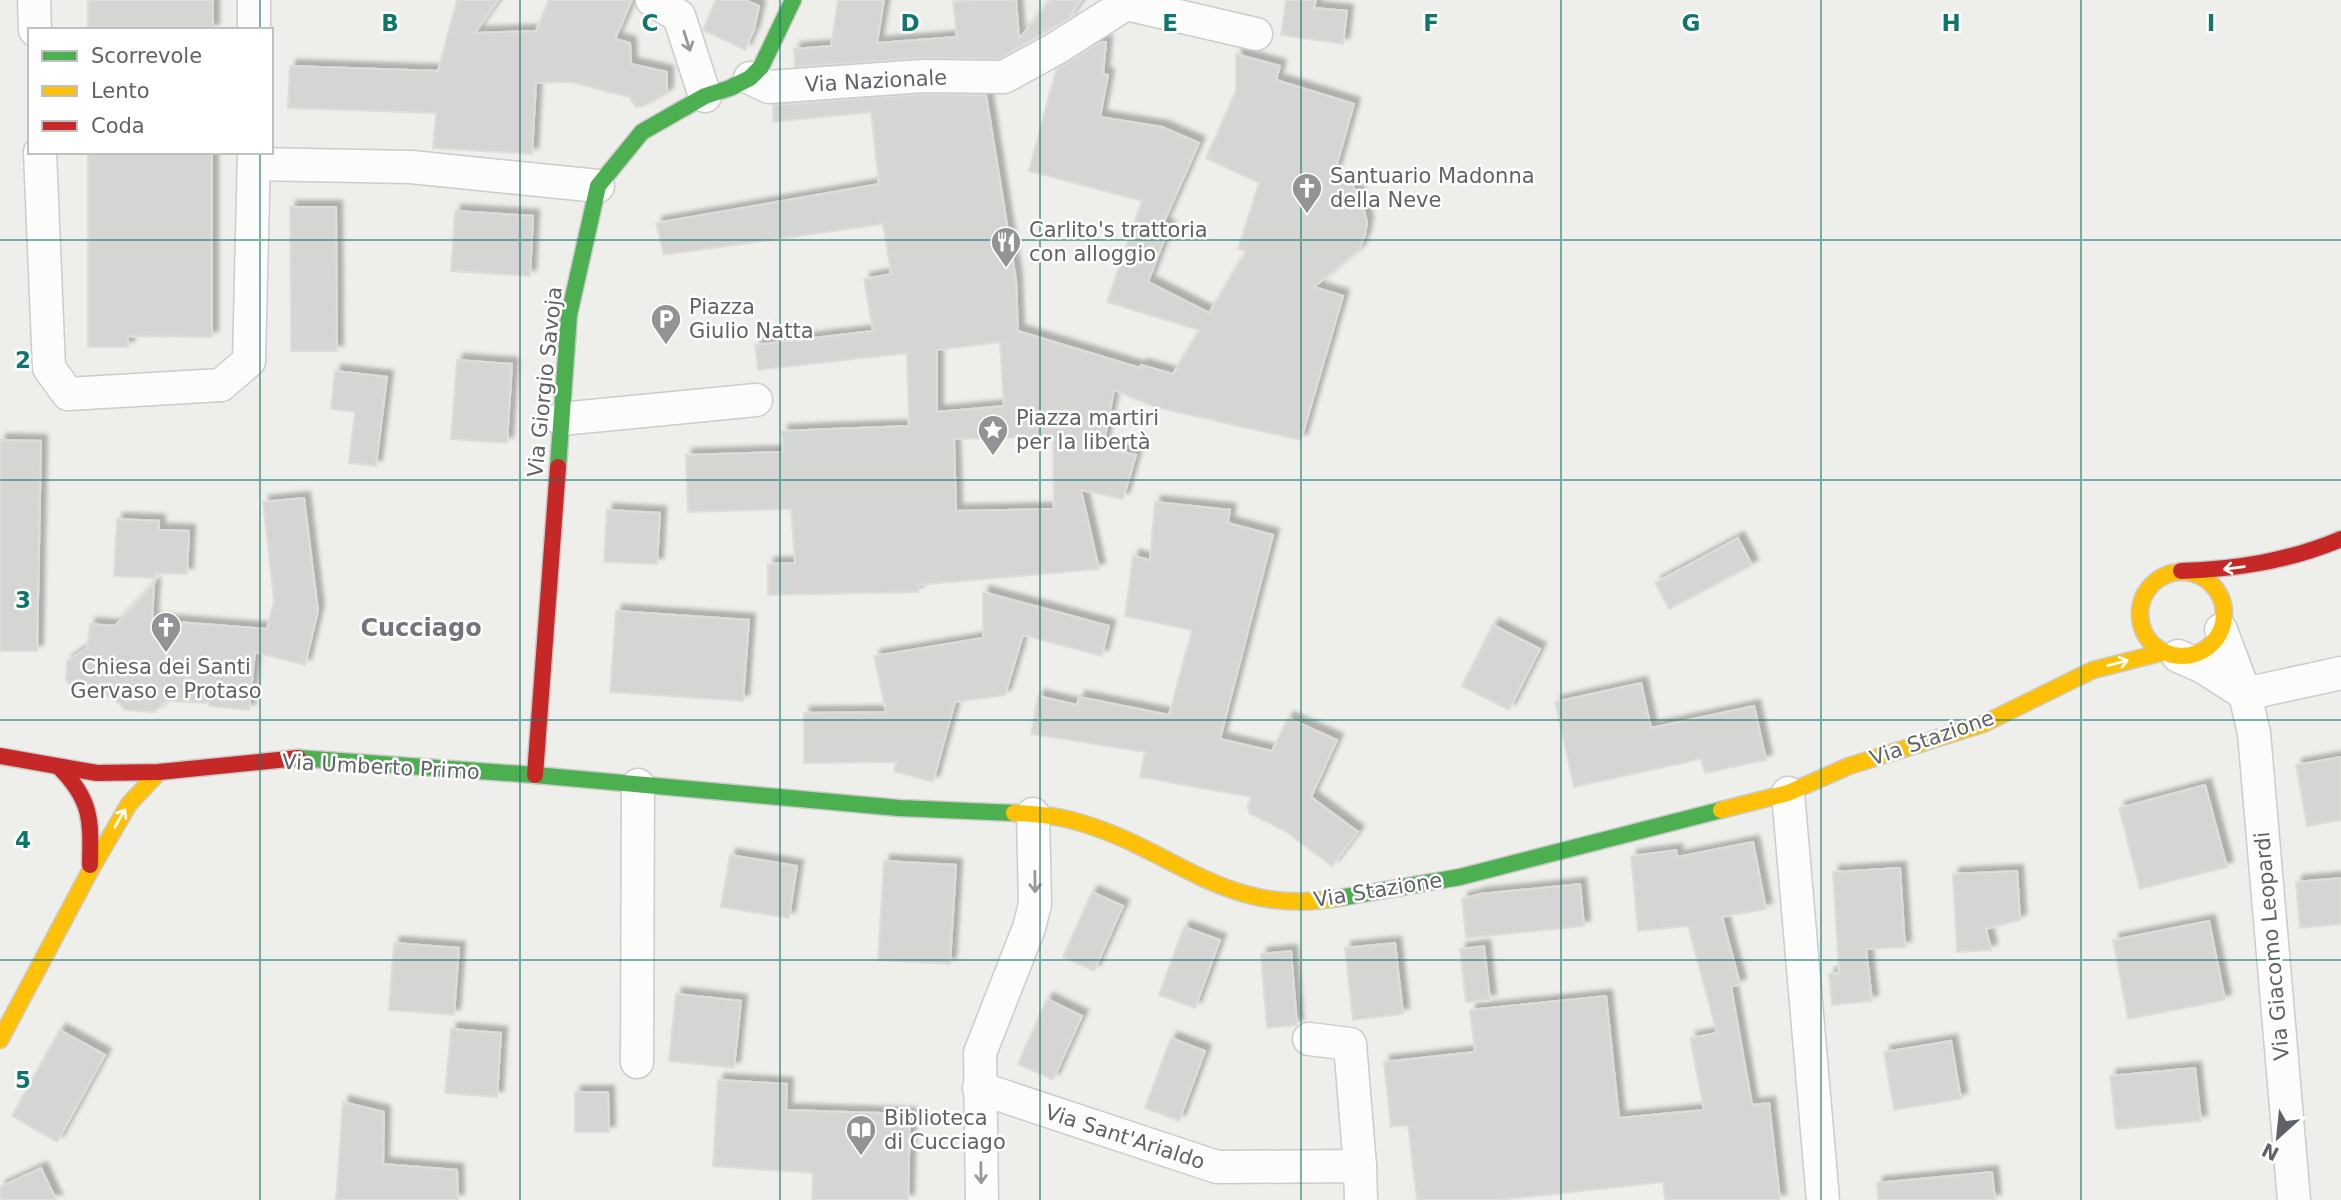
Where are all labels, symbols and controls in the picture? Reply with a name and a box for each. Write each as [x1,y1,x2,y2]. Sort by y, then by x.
text: B [381,10,399,36]
text: C [642,10,658,36]
text: D [900,10,920,36]
text: E [1162,10,1178,36]
text: F [1423,10,1439,36]
text: G [1682,10,1700,36]
text: H [1941,10,1961,36]
text: I [2207,10,2215,36]
legend [28,28,273,154]
one-way arrow [682,30,695,52]
text: Scorrevole [91,44,202,68]
street label: Via Nazionale [804,65,948,97]
text: Lento [91,79,150,103]
text: Coda [91,114,145,138]
place label: Santuario Madonna della Neve [1330,164,1535,212]
church icon: Santuario Madonna della Neve [1290,171,1324,215]
place label: Carlito's trattoria con alloggio [1029,218,1208,266]
restaurant icon: Carlito's trattoria con alloggio [989,225,1023,269]
street label: Via Giorgio Savoja [523,286,567,478]
place label: Piazza Giulio Natta [689,295,814,343]
parking icon: Piazza Giulio Natta [649,302,683,346]
text: 2 [15,347,31,373]
place label: Piazza martiri per la libertà [1016,406,1159,454]
place icon: Piazza martiri per la libertà [976,413,1010,457]
one-way arrow [2223,562,2246,575]
text: 3 [15,587,31,613]
church icon: Chiesa dei Santi Gervaso e Protaso [149,610,183,654]
district label: Cucciago [360,614,482,642]
place label: Chiesa dei Santi Gervaso e Protaso [70,655,262,703]
one-way arrow [2106,656,2129,669]
street label: Via Stazione [1867,706,1997,770]
street label: Via Umberto Primo [282,750,480,784]
one-way arrow [113,809,127,829]
text: 4 [15,827,31,853]
street label: Via Giacomo Leopardi [2250,831,2294,1061]
street label: Via Stazione [1312,868,1444,912]
one-way arrow [1028,870,1042,893]
text: 5 [15,1067,31,1093]
street label: Via Sant'Arialdo [1042,1100,1208,1174]
north arrow [2243,1102,2313,1172]
place label: Biblioteca di Cucciago [884,1106,1006,1154]
library icon: Biblioteca di Cucciago [844,1113,878,1157]
text: N [2258,1139,2282,1166]
one-way arrow [974,1161,988,1184]

